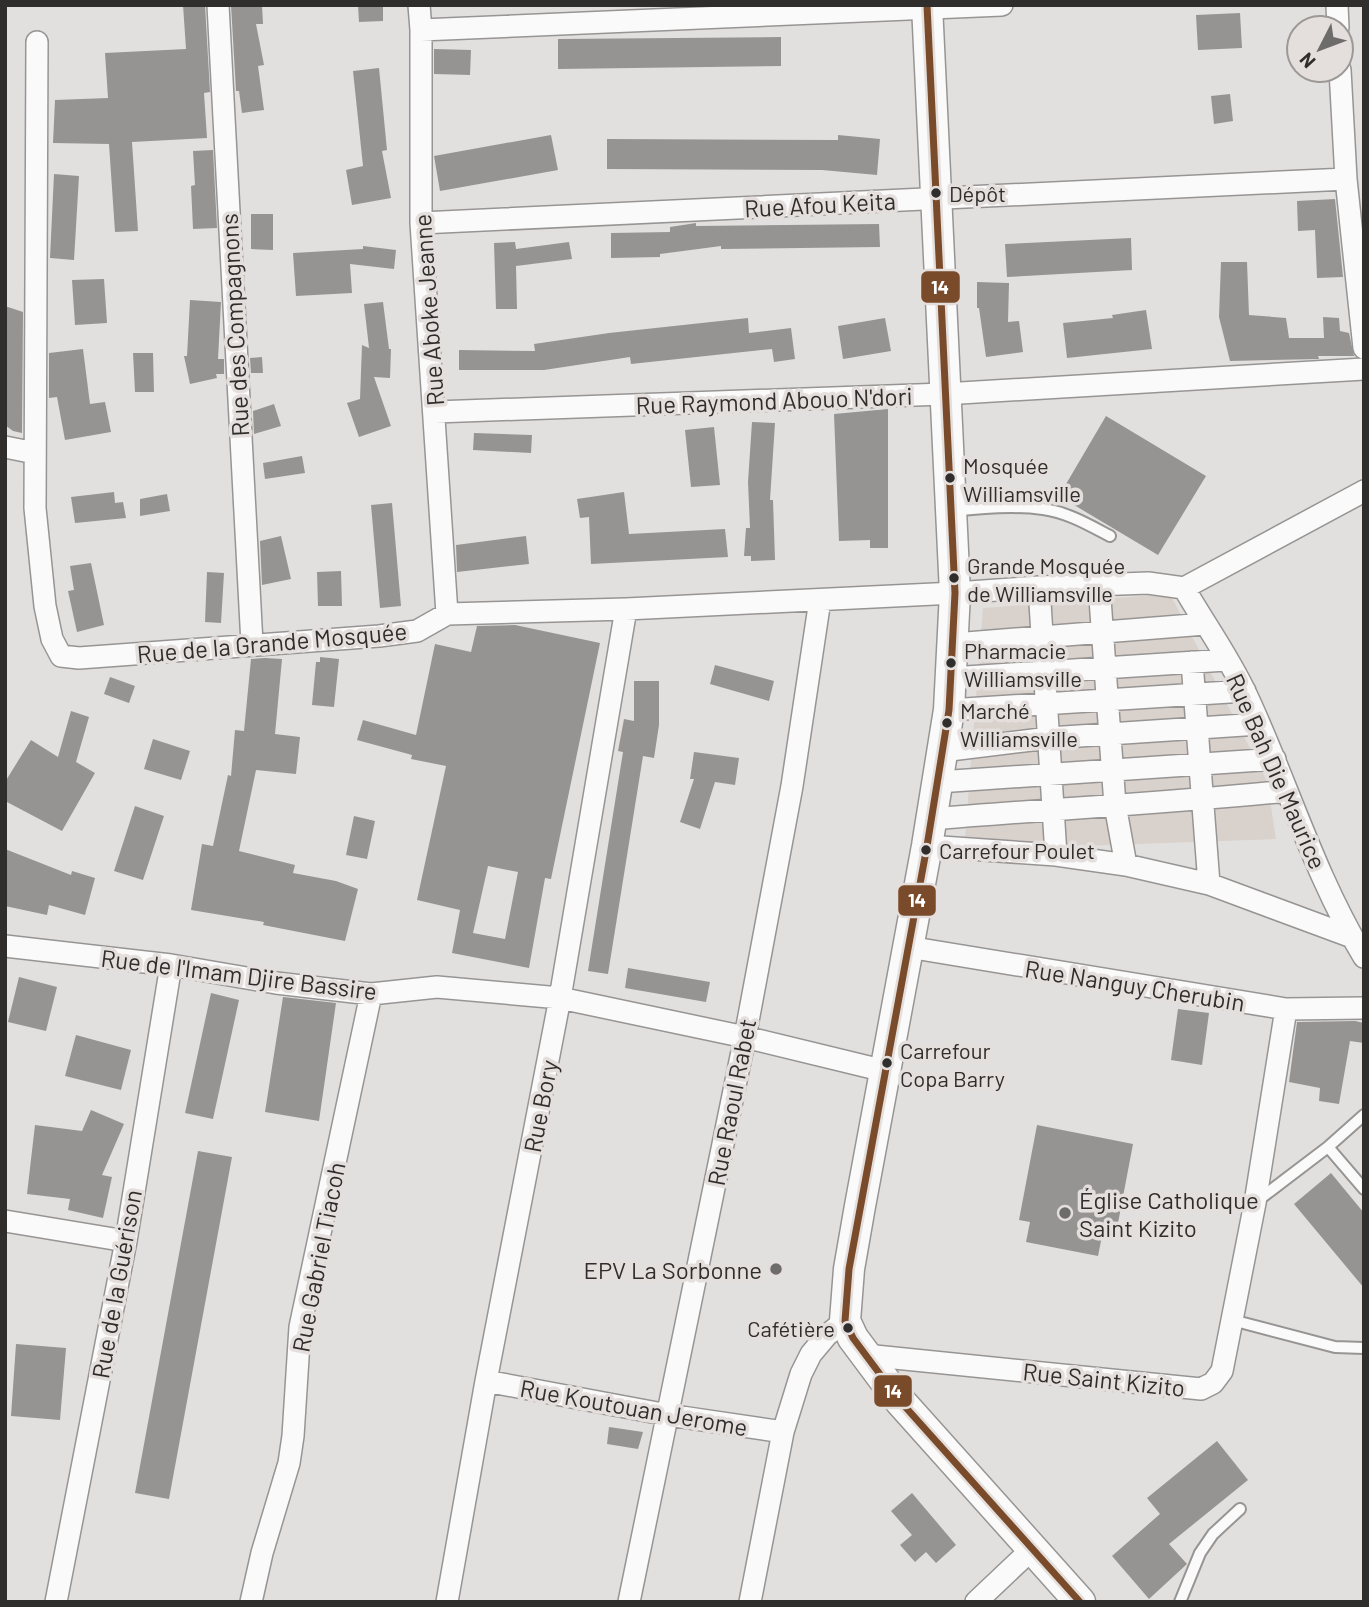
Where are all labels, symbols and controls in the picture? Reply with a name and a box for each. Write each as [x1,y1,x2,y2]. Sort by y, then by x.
north arrow [1285,14,1355,84]
text: N [1294,48,1320,73]
place label: Dépôt [949,180,1006,206]
street label: Rue Afou Keita [743,186,897,222]
marker: Dépôt [929,186,943,200]
street label: Rue des Compagnons [214,213,254,437]
street label: Rue Aboke Jeanne [407,213,449,407]
line badge: 14 [920,270,961,304]
text: 14 [931,275,949,298]
street label: Rue Raymond Abouo N'dori [635,381,913,419]
place label: Mosquée Williamsville [963,452,1081,506]
marker: Mosquée Williamsville [943,471,957,485]
place label: Grande Mosquée de Williamsville [967,552,1125,606]
marker: Grande Mosquée de Williamsville [947,571,961,585]
street label: Rue de la Grande Mosquée [136,616,408,668]
place label: Pharmacie Williamsville [964,637,1082,691]
marker: Pharmacie Williamsville [944,656,958,670]
street label: Rue Bah Die Maurice [1221,669,1333,873]
place label: Marché Williamsville [960,697,1078,751]
marker: Marché Williamsville [940,716,954,730]
place label: Carrefour Poulet [939,837,1095,863]
marker: Carrefour Poulet [919,843,933,857]
line badge: 14 [897,884,937,917]
text: 14 [908,888,926,911]
street label: Rue de l'Imam Djire Bassire [99,943,379,1005]
street label: Rue Nanguy Cherubin [1023,953,1247,1017]
street label: Rue Raoul Rabet [701,1016,761,1188]
place label: Carrefour Copa Barry [900,1037,1005,1091]
marker: Carrefour Copa Barry [880,1056,894,1070]
street label: Rue Bory [517,1057,563,1155]
street label: Rue Gabriel Tiacoh [285,1159,351,1355]
place label: Église Catholique Saint Kizito [1079,1185,1259,1242]
street label: Rue de la Guérison [85,1187,147,1381]
marker: Église Catholique Saint Kizito [1057,1205,1073,1221]
place label: EPV La Sorbonne [583,1255,762,1284]
marker: EPV La Sorbonne [768,1261,784,1277]
place label: Cafétière [747,1315,835,1341]
marker: Cafétière [841,1321,855,1335]
street label: Rue Saint Kizito [1021,1356,1187,1402]
street label: Rue Koutouan Jerome [518,1373,750,1441]
line badge: 14 [873,1374,913,1408]
text: 14 [884,1379,902,1402]

